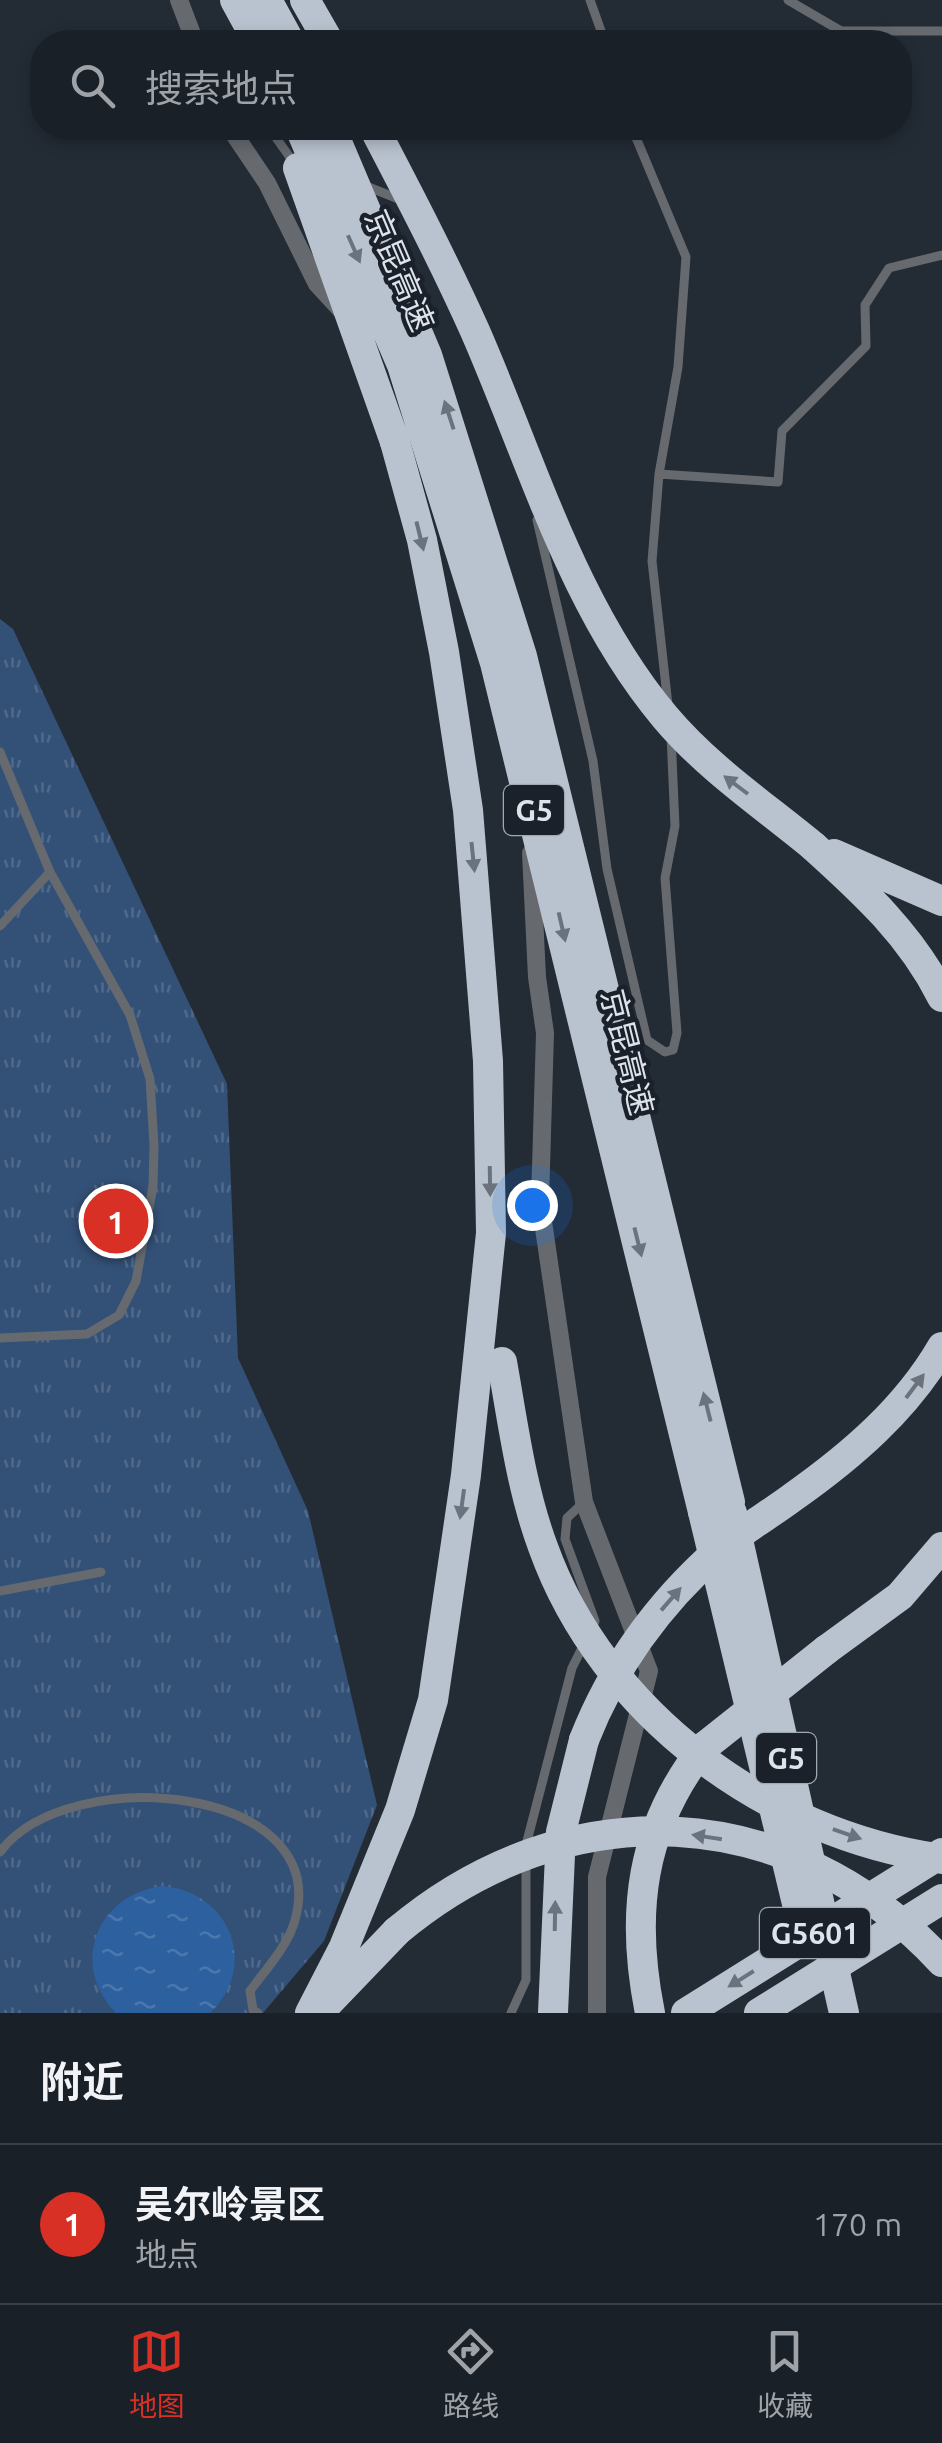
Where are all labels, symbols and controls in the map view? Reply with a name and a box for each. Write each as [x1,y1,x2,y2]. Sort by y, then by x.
search box [30,30,912,140]
icon: search [65,58,120,113]
text: 搜索地点 [145,67,297,109]
street label: 京昆高速 [358,204,442,336]
one-way arrow [346,234,362,264]
one-way arrow [440,400,455,430]
one-way arrow [413,521,428,552]
one-way arrow [723,776,749,796]
road number: G5 [504,785,564,835]
one-way arrow [465,841,481,873]
one-way arrow [555,912,570,943]
street label: 京昆高速 [595,986,661,1118]
one-way arrow [483,1166,499,1198]
your location [507,1180,558,1231]
pin: 1 [84,1184,148,1258]
one-way arrow [631,1227,646,1258]
one-way arrow [904,1373,924,1399]
one-way arrow [699,1391,714,1422]
one-way arrow [454,1489,470,1521]
one-way arrow [660,1587,682,1612]
road number: G5 [756,1733,816,1783]
one-way arrow [832,1827,862,1842]
one-way arrow [691,1828,723,1844]
one-way arrow [547,1899,563,1931]
road number: G5601 [760,1908,870,1958]
one-way arrow [727,1970,755,1987]
text: 附近 [40,2058,124,2105]
text: 吴尔岭景区 [135,2183,325,2225]
text: 1 [63,2206,82,2242]
text: 170 m [813,2206,902,2242]
text: 地点 [135,2236,199,2272]
tab: 地图 [129,2324,185,2424]
tab: 路线 [443,2324,499,2424]
tab: 收藏 [757,2324,813,2424]

